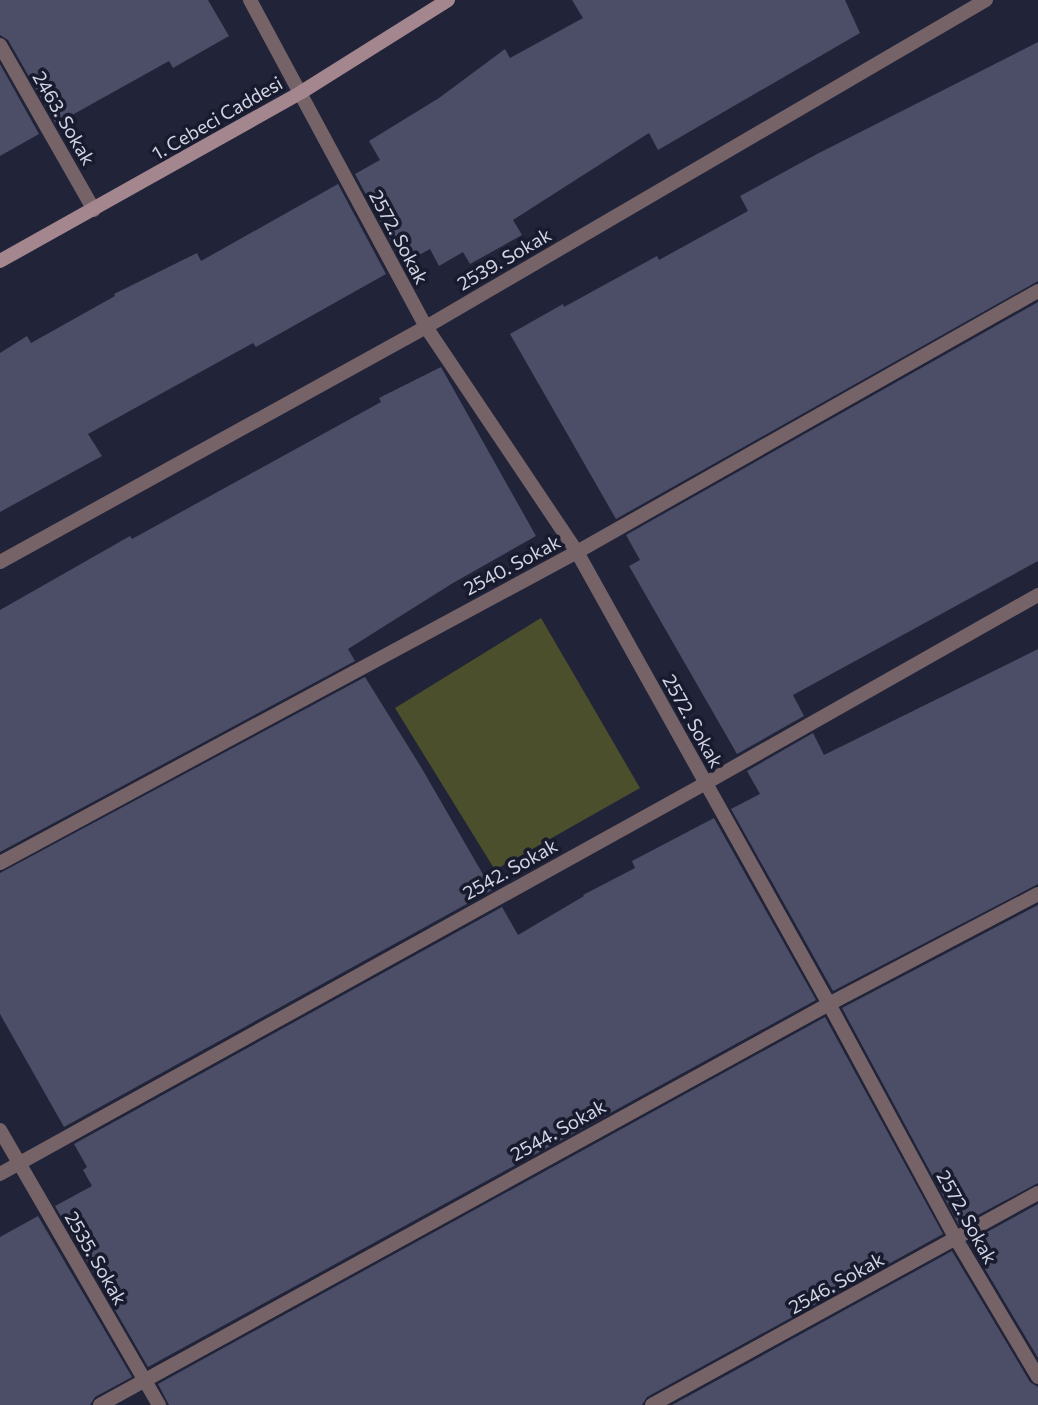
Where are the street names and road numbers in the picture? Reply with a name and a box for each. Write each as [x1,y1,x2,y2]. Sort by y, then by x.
street label: 2463. Sokak [28,67,101,169]
street label: 1. Cebeci Caddesi [147,71,286,164]
street label: 2572. Sokak [365,186,434,288]
street label: 2539. Sokak [453,222,555,295]
street label: 2540. Sokak [460,530,564,600]
street label: 2572. Sokak [658,670,729,771]
street label: 2542. Sokak [459,833,561,904]
street label: 2544. Sokak [506,1094,609,1165]
street label: 2572. Sokak [932,1166,1003,1267]
street label: 2535. Sokak [60,1207,132,1309]
street label: 2546. Sokak [784,1247,887,1318]

